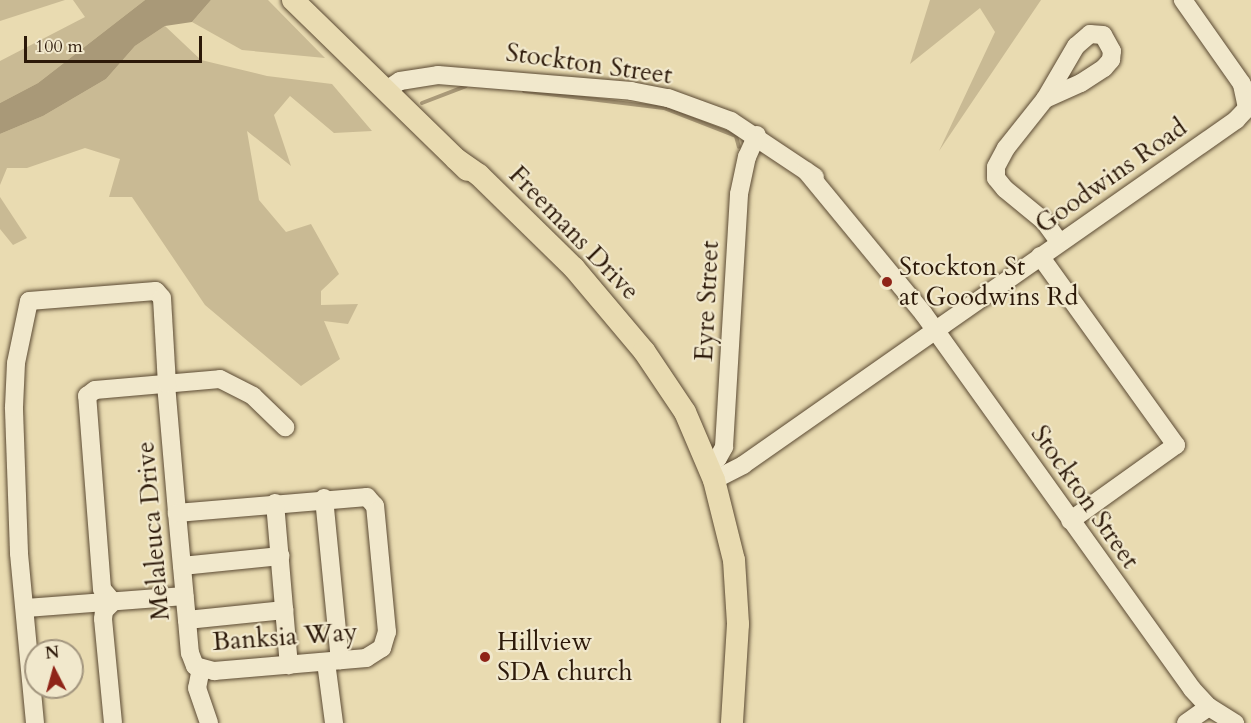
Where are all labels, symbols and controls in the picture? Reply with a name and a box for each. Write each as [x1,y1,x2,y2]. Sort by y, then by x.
scale bar [27,24,206,62]
text: 100 m [35,34,83,59]
street label: Stockton Street [504,37,674,91]
street label: Goodwins Road [1029,112,1193,240]
street label: Freemans Drive [502,159,646,307]
street label: Eyre Street [688,240,726,362]
place label: Stockton St at Goodwins Rd [899,251,1078,312]
marker: Stockton St at Goodwins Rd [880,275,894,289]
street label: Stockton Street [1024,419,1146,575]
street label: Melaleuca Drive [130,440,176,622]
street label: Banksia Way [211,616,359,658]
place label: Hillview SDA church [497,626,633,688]
north arrow [24,639,84,699]
text: N [44,641,60,665]
marker: Hillview SDA church [478,650,492,664]

